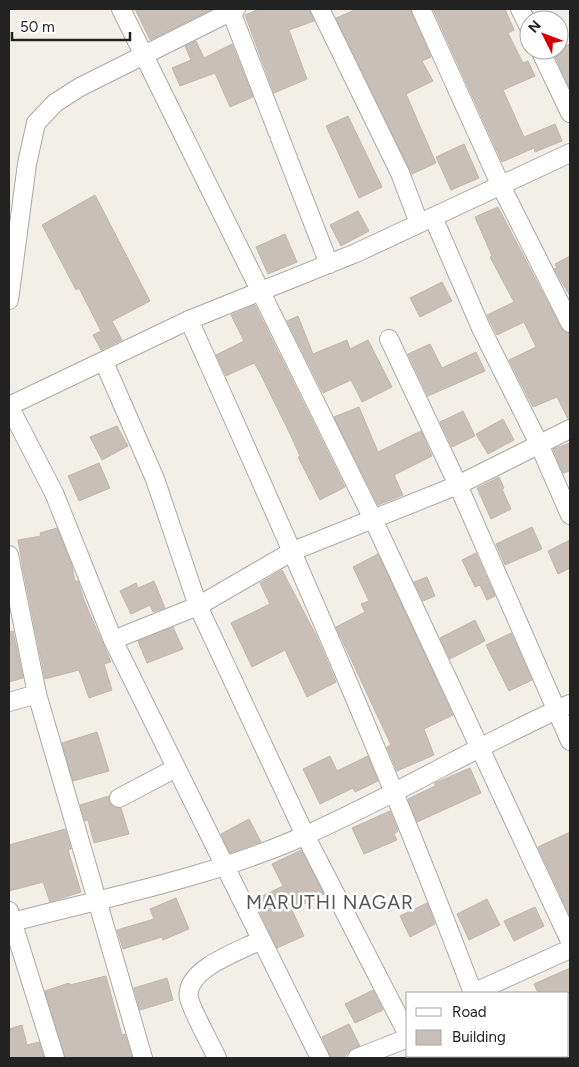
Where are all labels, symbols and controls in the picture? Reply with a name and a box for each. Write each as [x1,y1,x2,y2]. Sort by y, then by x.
scale bar [12,10,130,42]
north arrow [519,10,569,60]
text: N [525,17,545,36]
text: 50 m [20,18,55,36]
district label: MARUTHI NAGAR [246,891,414,914]
legend [406,992,569,1057]
text: Road [452,1003,487,1021]
text: Building [452,1028,506,1046]

